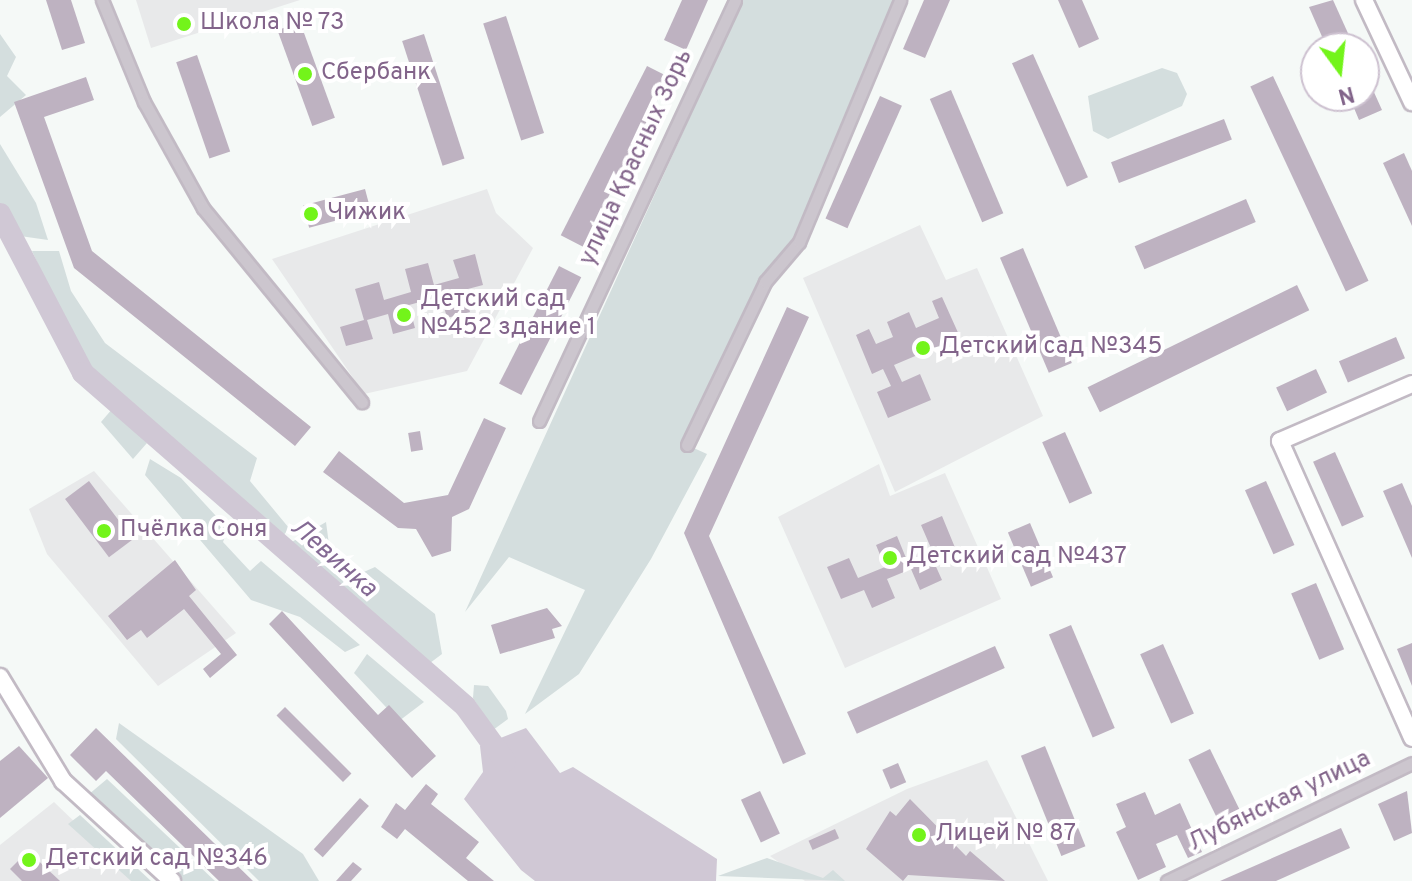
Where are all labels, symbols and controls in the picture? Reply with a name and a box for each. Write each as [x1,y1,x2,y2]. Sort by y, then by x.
place label: Школа № 73 [200,10,345,38]
marker: Школа № 73 [175,15,193,33]
north arrow [1300,32,1380,112]
street label: улица Красных Зорь [574,45,700,271]
place label: Сбербанк [321,60,431,88]
marker: Сбербанк [296,65,314,83]
text: N [1335,79,1357,109]
place label: Чижик [327,200,406,228]
marker: Чижик [302,205,320,223]
place label: Детский сад №452 здание 1 [420,287,596,343]
marker: Детский сад №452 здание 1 [395,306,413,324]
place label: Детский сад №345 [939,334,1162,362]
marker: Детский сад №345 [914,339,932,357]
water label: Левинка [283,513,383,605]
place label: Пчёлка Соня [120,517,267,545]
marker: Пчёлка Соня [95,522,113,540]
place label: Детский сад №437 [906,544,1127,572]
marker: Детский сад №437 [881,549,899,567]
street label: Лубянская улица [1184,745,1376,859]
place label: Лицей № 87 [935,821,1076,849]
marker: Лицей № 87 [910,826,928,844]
place label: Детский сад №346 [45,846,268,874]
marker: Детский сад №346 [20,851,38,869]

